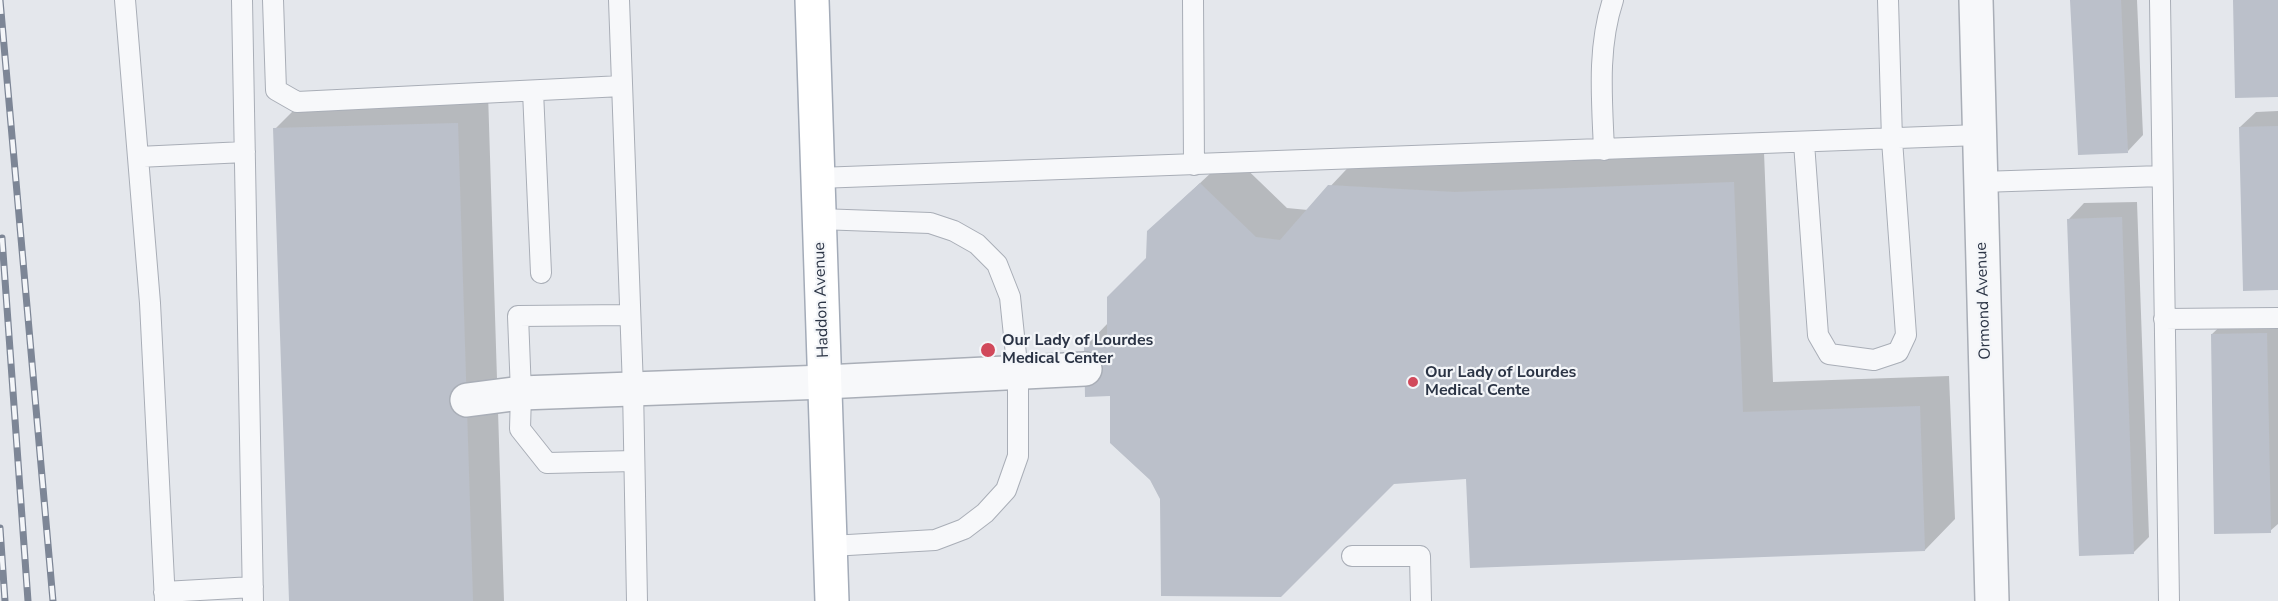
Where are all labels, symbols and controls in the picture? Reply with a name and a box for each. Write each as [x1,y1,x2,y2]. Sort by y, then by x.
street label: Haddon Avenue [810,242,834,358]
street label: Ormond Avenue [1972,242,1996,360]
place label: Our Lady of Lourdes Medical Center [1002,331,1153,369]
marker: Our Lady of Lourdes Medical Center [979,341,997,359]
place label: Our Lady of Lourdes Medical Cente [1425,363,1576,401]
marker: Our Lady of Lourdes Medical Cente [1406,375,1420,389]

